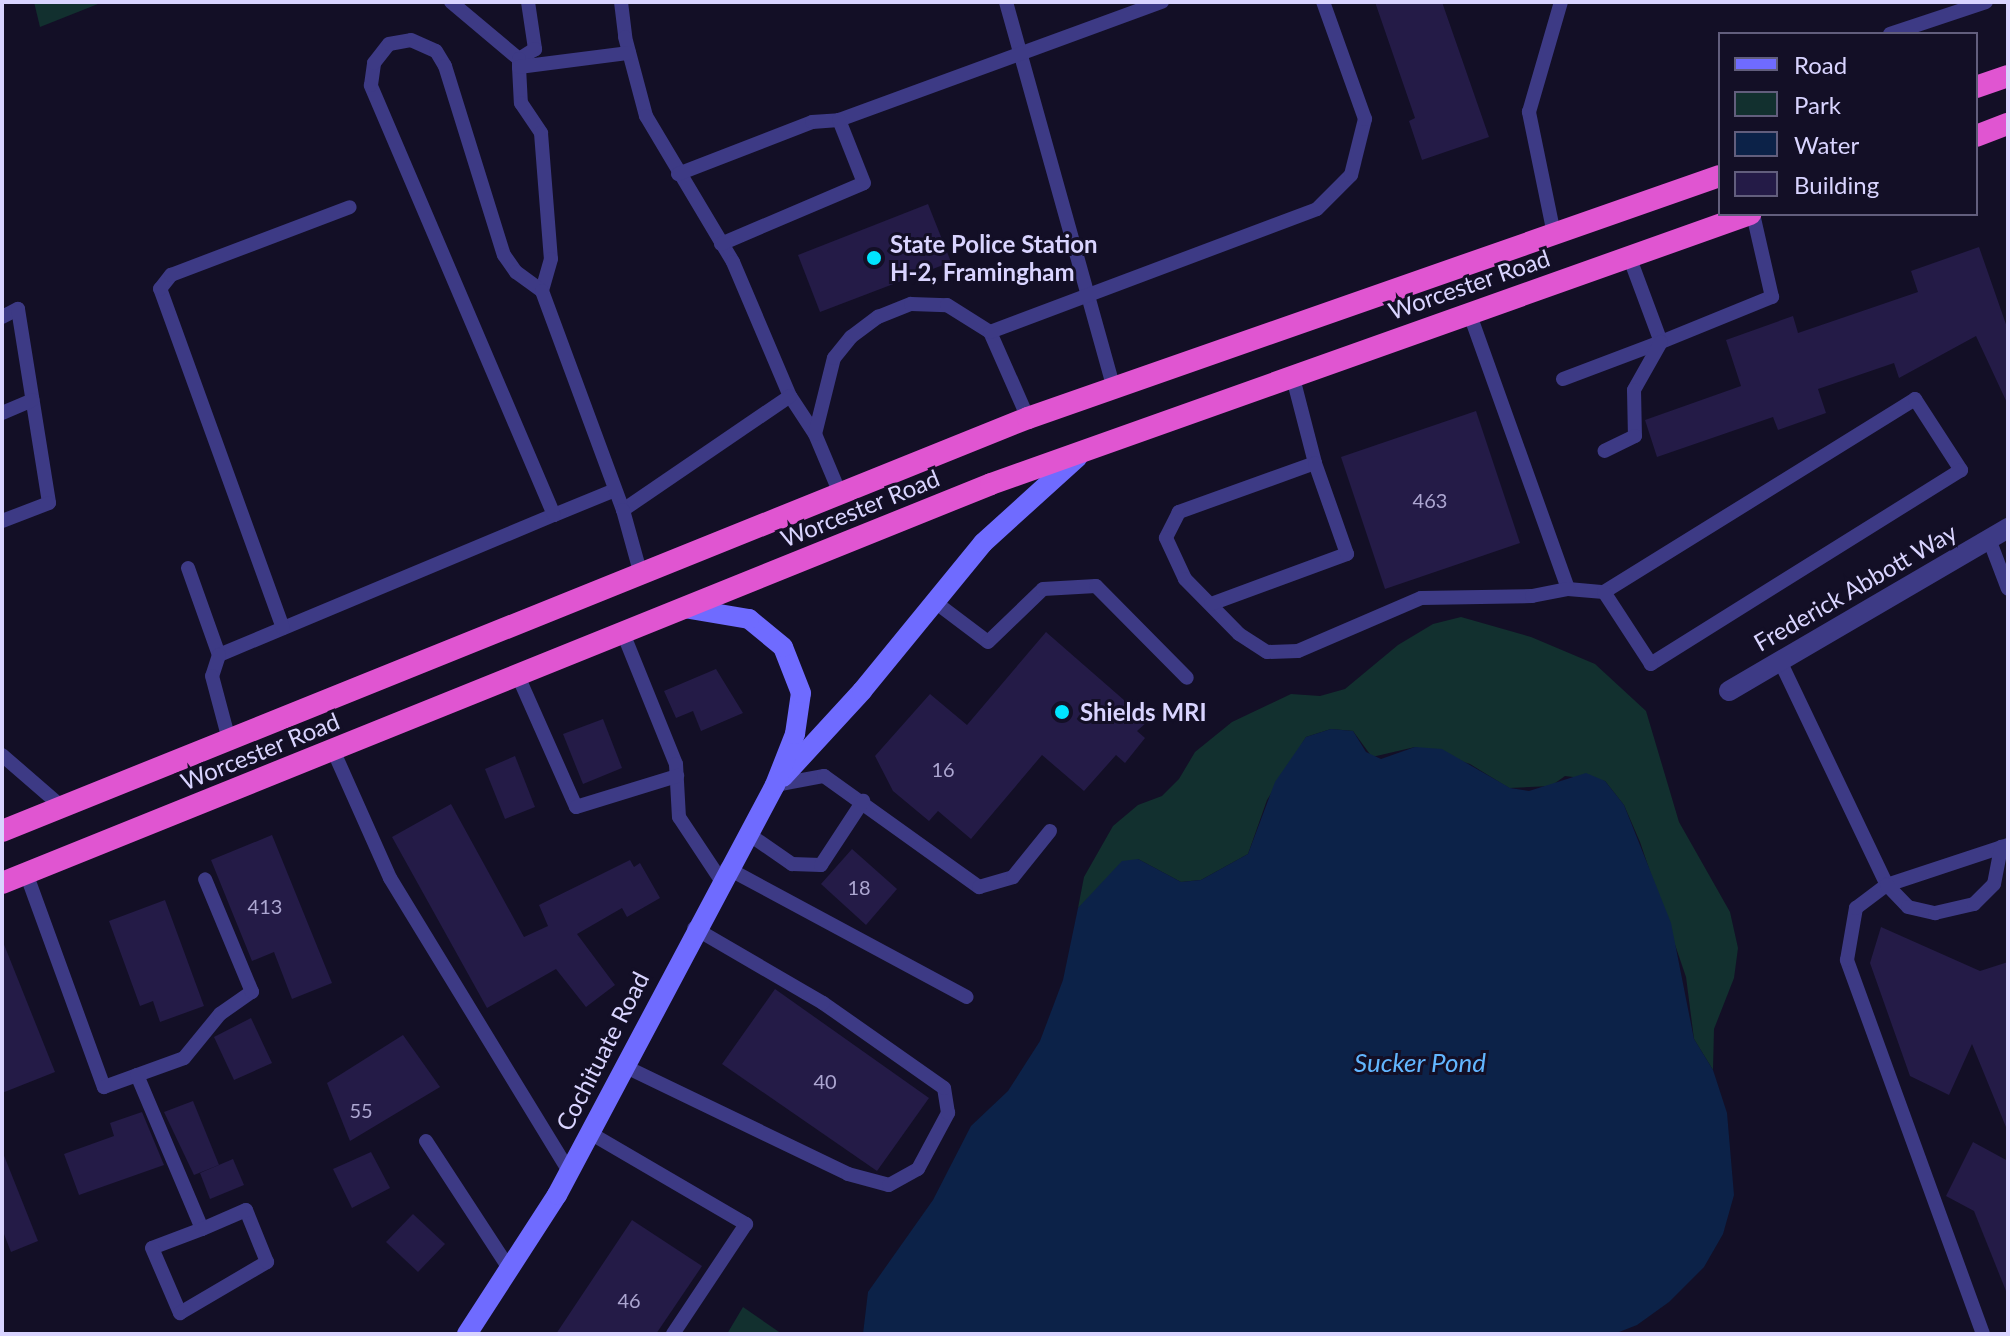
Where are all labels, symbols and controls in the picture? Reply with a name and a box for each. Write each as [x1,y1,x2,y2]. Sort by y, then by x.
legend [1718,32,1978,216]
text: Road [1794,50,1847,79]
text: Park [1794,90,1841,119]
text: Water [1794,130,1859,159]
text: Building [1794,170,1879,199]
place label: State Police Station H-2, Framingham [890,230,1098,286]
street label: Worcester Road [1384,243,1554,325]
marker: State Police Station H-2, Framingham [865,249,883,267]
street label: Worcester Road [776,463,944,553]
house number: 463 [1413,488,1447,512]
street label: Frederick Abbott Way [1748,517,1962,657]
place label: Shields MRI [1080,698,1207,726]
marker: Shields MRI [1051,701,1073,723]
street label: Worcester Road [176,706,344,796]
house number: 16 [931,757,955,781]
house number: 18 [847,875,871,899]
house number: 413 [248,894,282,918]
street label: Cochituate Road [550,967,654,1135]
water label: Sucker Pond [1354,1047,1486,1079]
house number: 40 [813,1069,837,1093]
house number: 55 [349,1098,373,1122]
house number: 46 [617,1288,641,1312]

